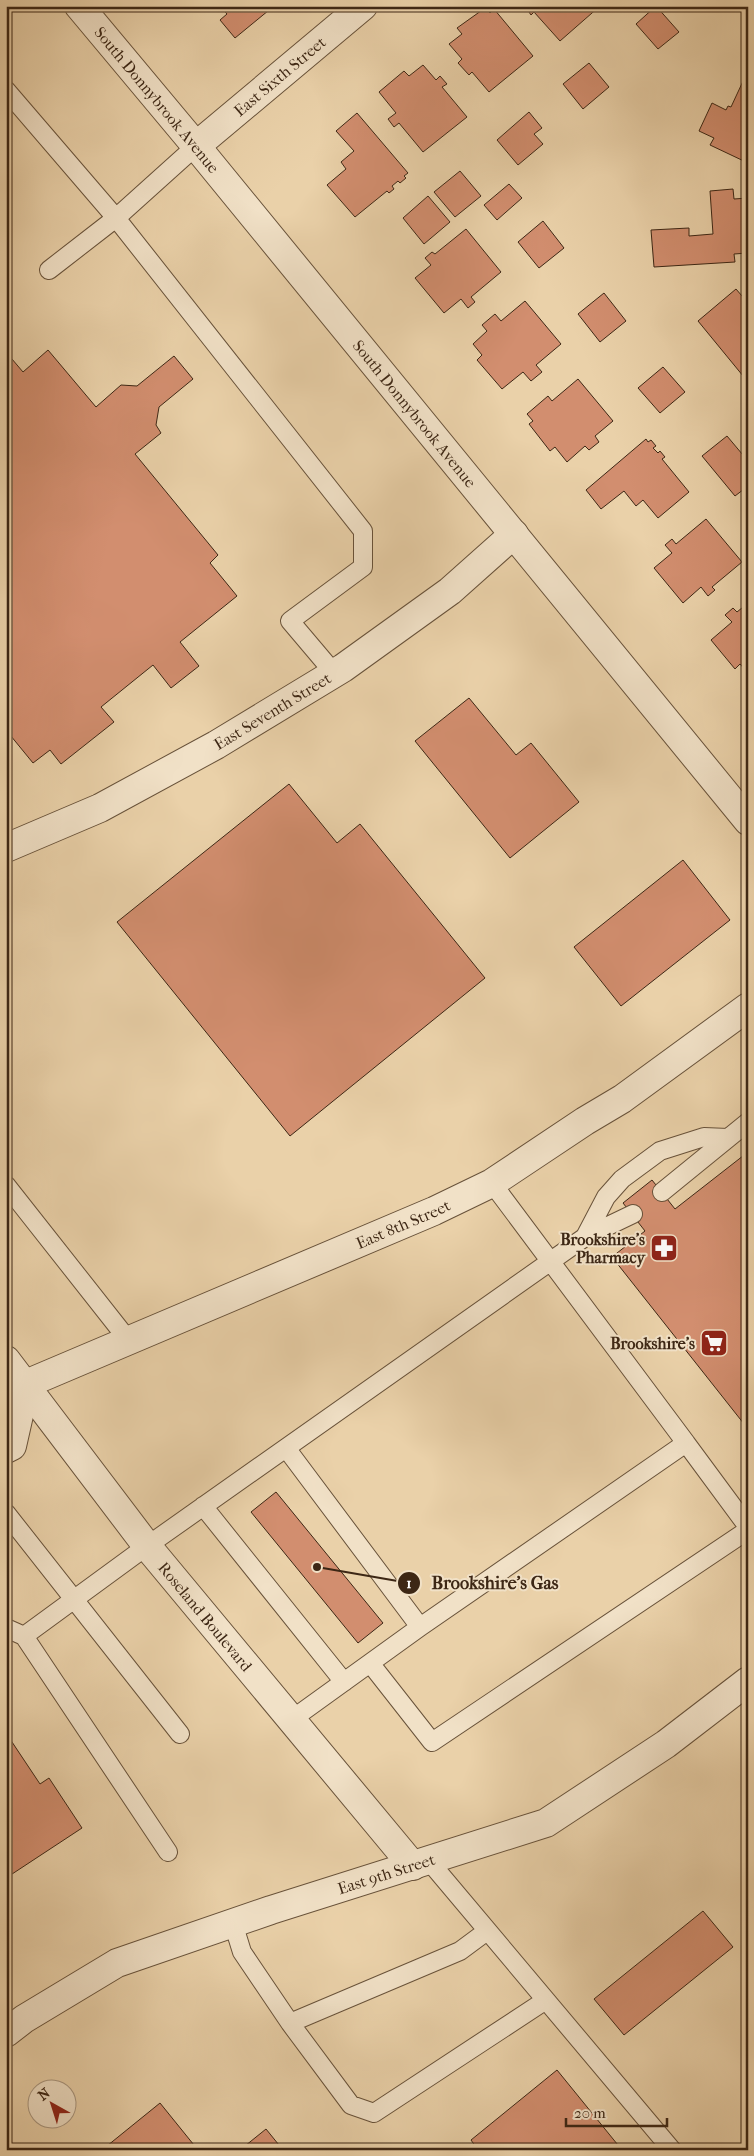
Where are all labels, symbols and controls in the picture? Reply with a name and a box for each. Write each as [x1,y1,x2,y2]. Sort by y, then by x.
street label: South Donnybrook Avenue [90,23,223,177]
street label: East Sixth Street [230,32,330,120]
street label: South Donnybrook Avenue [349,336,480,491]
street label: East Seventh Street [211,668,335,754]
street label: East 8th Street [353,1195,454,1253]
place label: Brookshire's Pharmacy [560,1230,646,1268]
pharmacy icon: Brookshire's Pharmacy [649,1233,679,1263]
supermarket icon: Brookshire's [699,1328,729,1358]
place label: Brookshire's [610,1334,695,1353]
street label: Roseland Boulevard [154,1558,256,1676]
callout: Brookshire's Gas [397,1566,569,1599]
text: Brookshire's Gas [432,1573,559,1594]
text: 1 [406,1574,412,1592]
street label: East 9th Street [335,1850,438,1898]
north arrow [28,2078,78,2128]
text: N [35,2084,54,2104]
scale bar [566,2096,668,2128]
text: 20 m [574,2104,606,2122]

